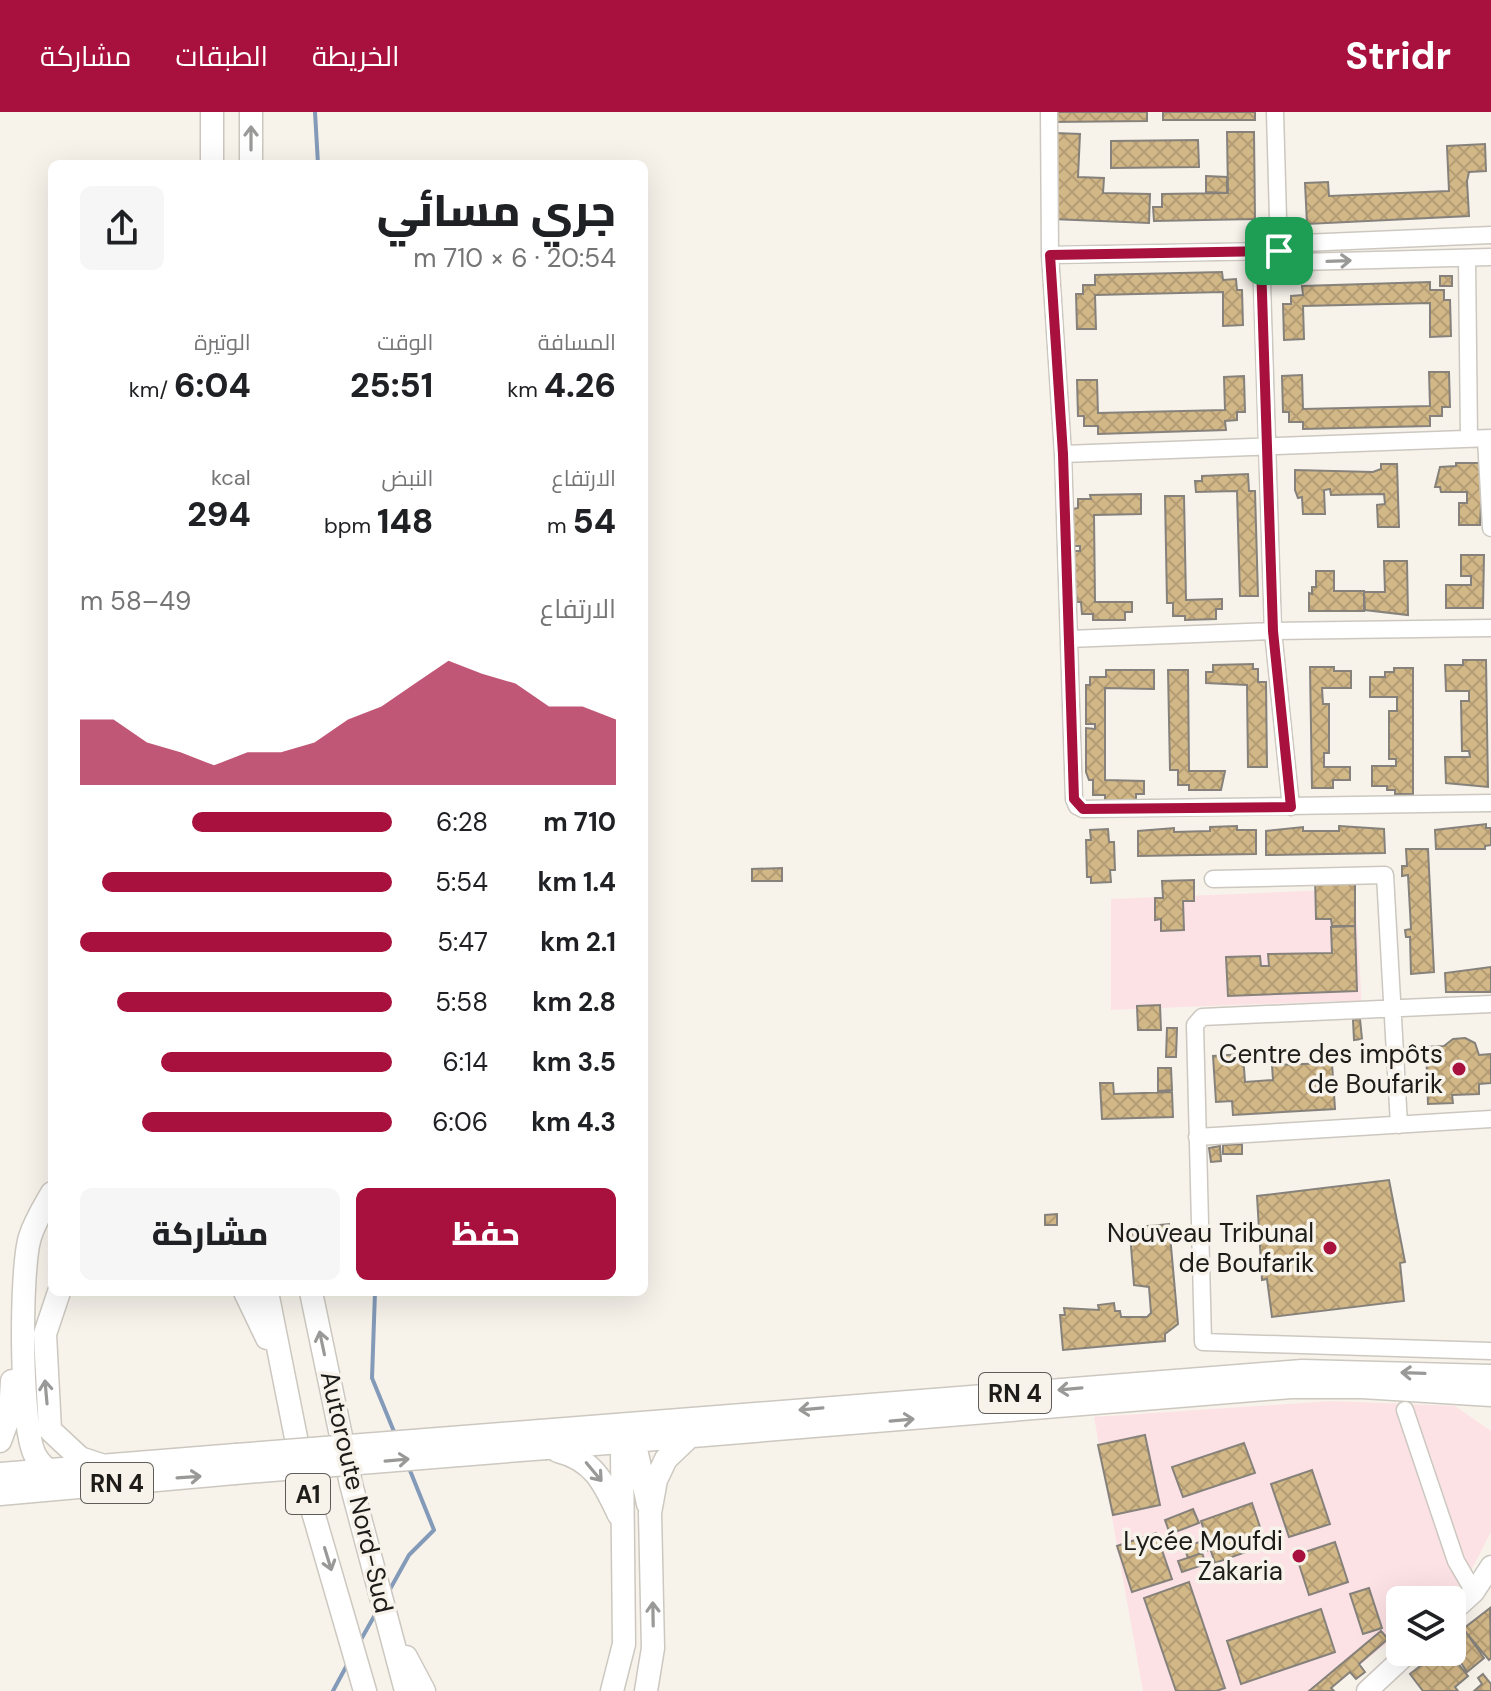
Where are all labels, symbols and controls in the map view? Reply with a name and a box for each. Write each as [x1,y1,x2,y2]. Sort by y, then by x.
text: Stridr [1345,31,1451,81]
text: مشاركة [40,38,131,75]
text: الطبقات [175,38,268,75]
text: الخريطة [312,38,399,75]
one-way arrow [243,125,259,152]
text: جري مسائي [377,182,616,240]
button: share [80,186,164,270]
pin [1245,217,1313,285]
icon: arrive [1257,229,1301,273]
text: 20:54 · 6 × 710 m [413,241,616,275]
one-way arrow [1325,253,1352,269]
text: الوتيرة [194,328,251,357]
text: الوقت [377,328,433,357]
text: المسافة [538,328,616,357]
text: 6:04 [174,363,251,408]
text: 25:51 [350,363,433,408]
text: 4.26 [544,363,616,408]
text: /km [129,375,174,404]
text: km [507,375,544,404]
text: kcal [211,463,251,492]
text: النبض [382,464,433,493]
text: الارتفاع [552,464,616,493]
text: 294 [187,492,251,537]
text: 148 [377,499,433,544]
text: 54 [573,499,616,544]
text: bpm [324,511,377,540]
text: m [547,511,573,540]
text: 49–58 m [80,584,191,618]
text: الارتفاع [540,592,616,626]
text: 6:28 [436,805,488,839]
text: 710 m [543,805,616,839]
text: 5:54 [435,865,488,899]
text: 1.4 km [537,865,616,899]
text: 5:47 [437,925,488,959]
text: 2.1 km [540,925,616,959]
text: 5:58 [435,985,488,1019]
text: 2.8 km [532,985,616,1019]
place label: Centre des impôts de Boufarik [1219,1037,1443,1101]
text: 6:14 [443,1045,488,1079]
text: 3.5 km [532,1045,616,1079]
marker: Centre des impôts de Boufarik [1450,1060,1468,1078]
text: 6:06 [432,1105,488,1139]
text: 4.3 km [531,1105,616,1139]
button: مشاركة [80,1188,340,1280]
button: حفظ [356,1188,616,1280]
place label: Nouveau Tribunal de Boufarik [1107,1216,1314,1280]
marker: Nouveau Tribunal de Boufarik [1321,1239,1339,1257]
one-way arrow [314,1331,329,1356]
one-way arrow [1400,1365,1427,1380]
street label: Autoroute Nord-Sud [313,1368,401,1616]
road number: RN 4 [979,1373,1051,1413]
one-way arrow [39,1380,54,1406]
one-way arrow [1057,1382,1084,1397]
one-way arrow [798,1402,825,1417]
one-way arrow [888,1412,915,1427]
one-way arrow [383,1452,409,1467]
one-way arrow [585,1461,603,1481]
road number: RN 4 [81,1463,153,1503]
one-way arrow [175,1469,202,1484]
road number: A1 [286,1474,330,1514]
place label: Lycée Moufdi Zakaria [1123,1524,1283,1588]
one-way arrow [322,1546,337,1571]
marker: Lycée Moufdi Zakaria [1290,1547,1308,1565]
map controls [1386,1586,1466,1666]
button: layers [1386,1586,1466,1666]
one-way arrow [645,1601,660,1628]

